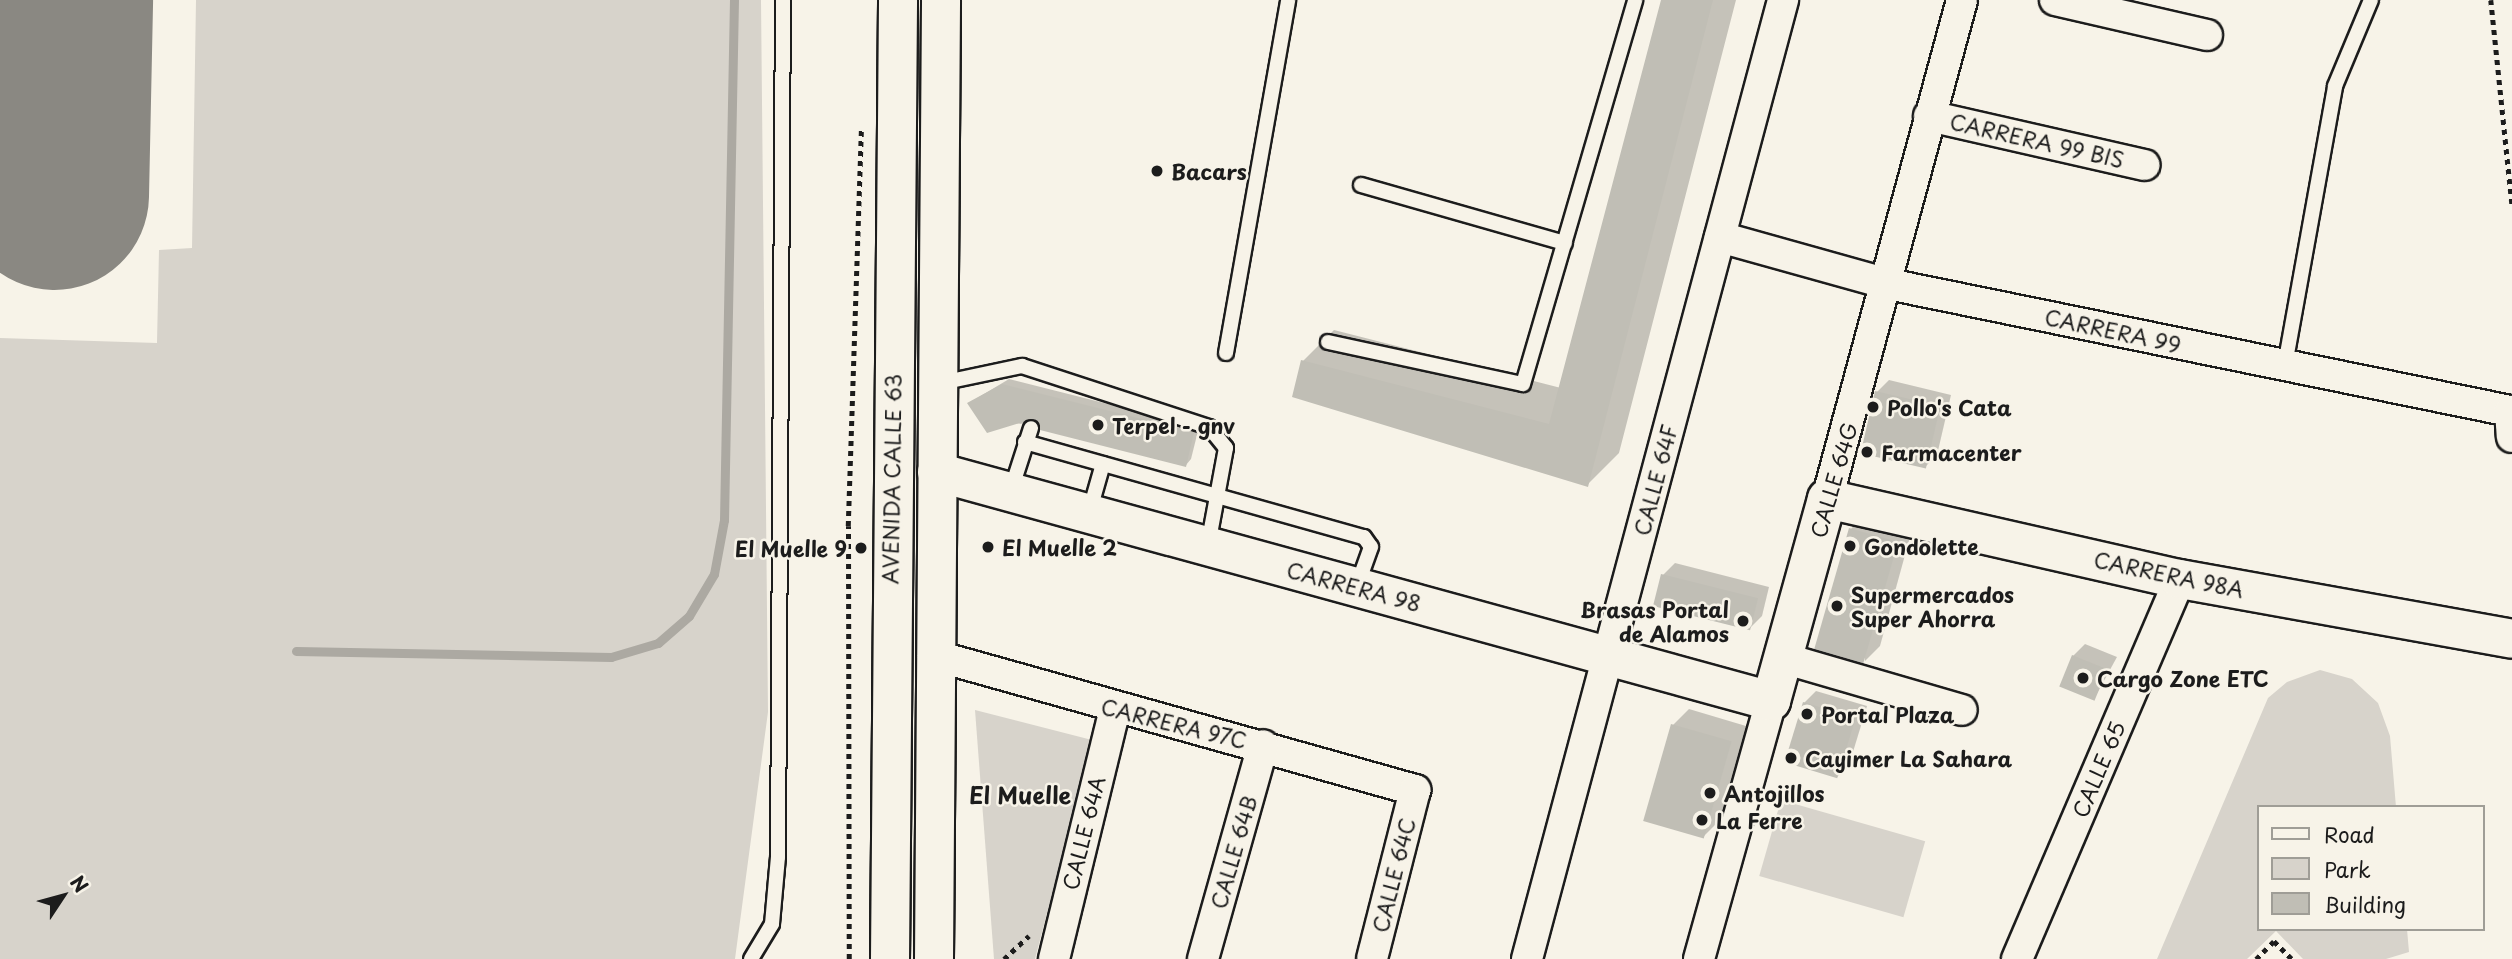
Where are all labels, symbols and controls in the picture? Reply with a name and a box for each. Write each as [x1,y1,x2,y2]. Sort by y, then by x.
street label: CARRERA 99 BIS [1948,108,2126,172]
place label: Bacars [1171,158,1247,184]
marker: Bacars [1149,163,1165,179]
street label: CARRERA 99 [2043,303,2183,357]
street label: AVENIDA CALLE 63 [877,375,905,583]
place label: Pollo's Cata [1887,394,2012,420]
marker: Pollo's Cata [1865,399,1881,415]
place label: Terpel - gnv [1112,412,1236,438]
marker: Terpel - gnv [1090,417,1106,433]
street label: CALLE 64G [1804,418,1862,542]
street label: CALLE 64F [1628,421,1682,539]
place label: Farmacenter [1881,439,2022,465]
marker: Farmacenter [1859,444,1875,460]
place label: Gondolette [1864,533,1979,559]
place label: El Muelle 2 [1002,534,1117,560]
place label: El Muelle 9 [734,535,847,561]
marker: Gondolette [1842,538,1858,554]
marker: El Muelle 2 [980,539,996,555]
marker: El Muelle 9 [853,540,869,556]
street label: CARRERA 98A [2091,546,2247,602]
street label: CARRERA 98 [1284,556,1424,616]
place label: Supermercados Super Ahorra [1851,581,2014,631]
place label: Brasas Portal de Alamos [1581,596,1729,646]
marker: Supermercados Super Ahorra [1829,598,1845,614]
marker: Brasas Portal de Alamos [1735,613,1751,629]
place label: Cargo Zone ETC [2097,665,2269,691]
marker: Cargo Zone ETC [2075,670,2091,686]
street label: CARRERA 97C [1098,692,1250,754]
place label: Portal Plaza [1821,701,1954,727]
marker: Portal Plaza [1799,706,1815,722]
street label: CALLE 65 [2066,716,2130,822]
place label: Cayimer La Sahara [1805,745,2013,771]
marker: Cayimer La Sahara [1783,750,1799,766]
street label: CALLE 64A [1056,772,1110,894]
place label: Antojillos [1724,780,1825,806]
district label: El Muelle [969,781,1071,809]
marker: Antojillos [1702,785,1718,801]
street label: CALLE 64B [1204,791,1262,913]
legend [2256,805,2484,931]
place label: La Ferre [1716,807,1804,833]
marker: La Ferre [1694,812,1710,828]
street label: CALLE 64C [1366,813,1420,937]
text: Road [2324,818,2375,850]
text: Park [2324,853,2371,885]
north arrow [28,861,98,931]
text: N [64,869,96,898]
text: Building [2324,888,2406,920]

